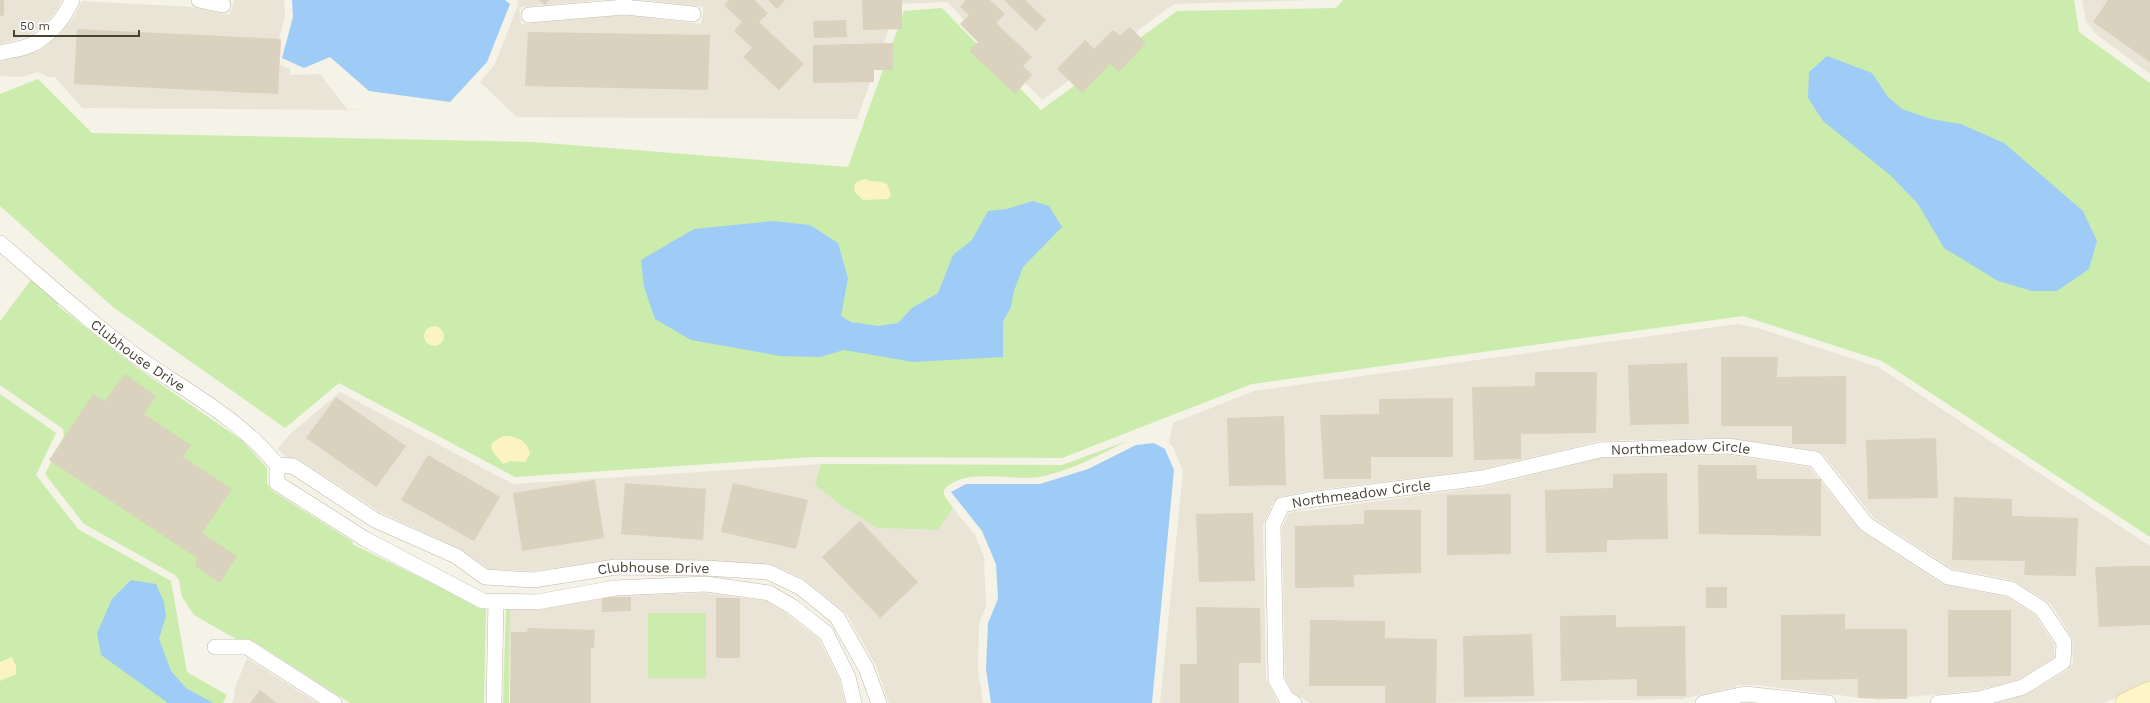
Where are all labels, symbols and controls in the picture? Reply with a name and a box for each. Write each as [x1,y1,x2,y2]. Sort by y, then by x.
scale bar [14,12,139,38]
text: 50 m [20,19,50,33]
street label: Clubhouse Drive [88,316,188,394]
street label: Northmeadow Circle [1611,438,1752,458]
street label: Northmeadow Circle [1290,477,1432,511]
street label: Clubhouse Drive [596,559,709,578]

